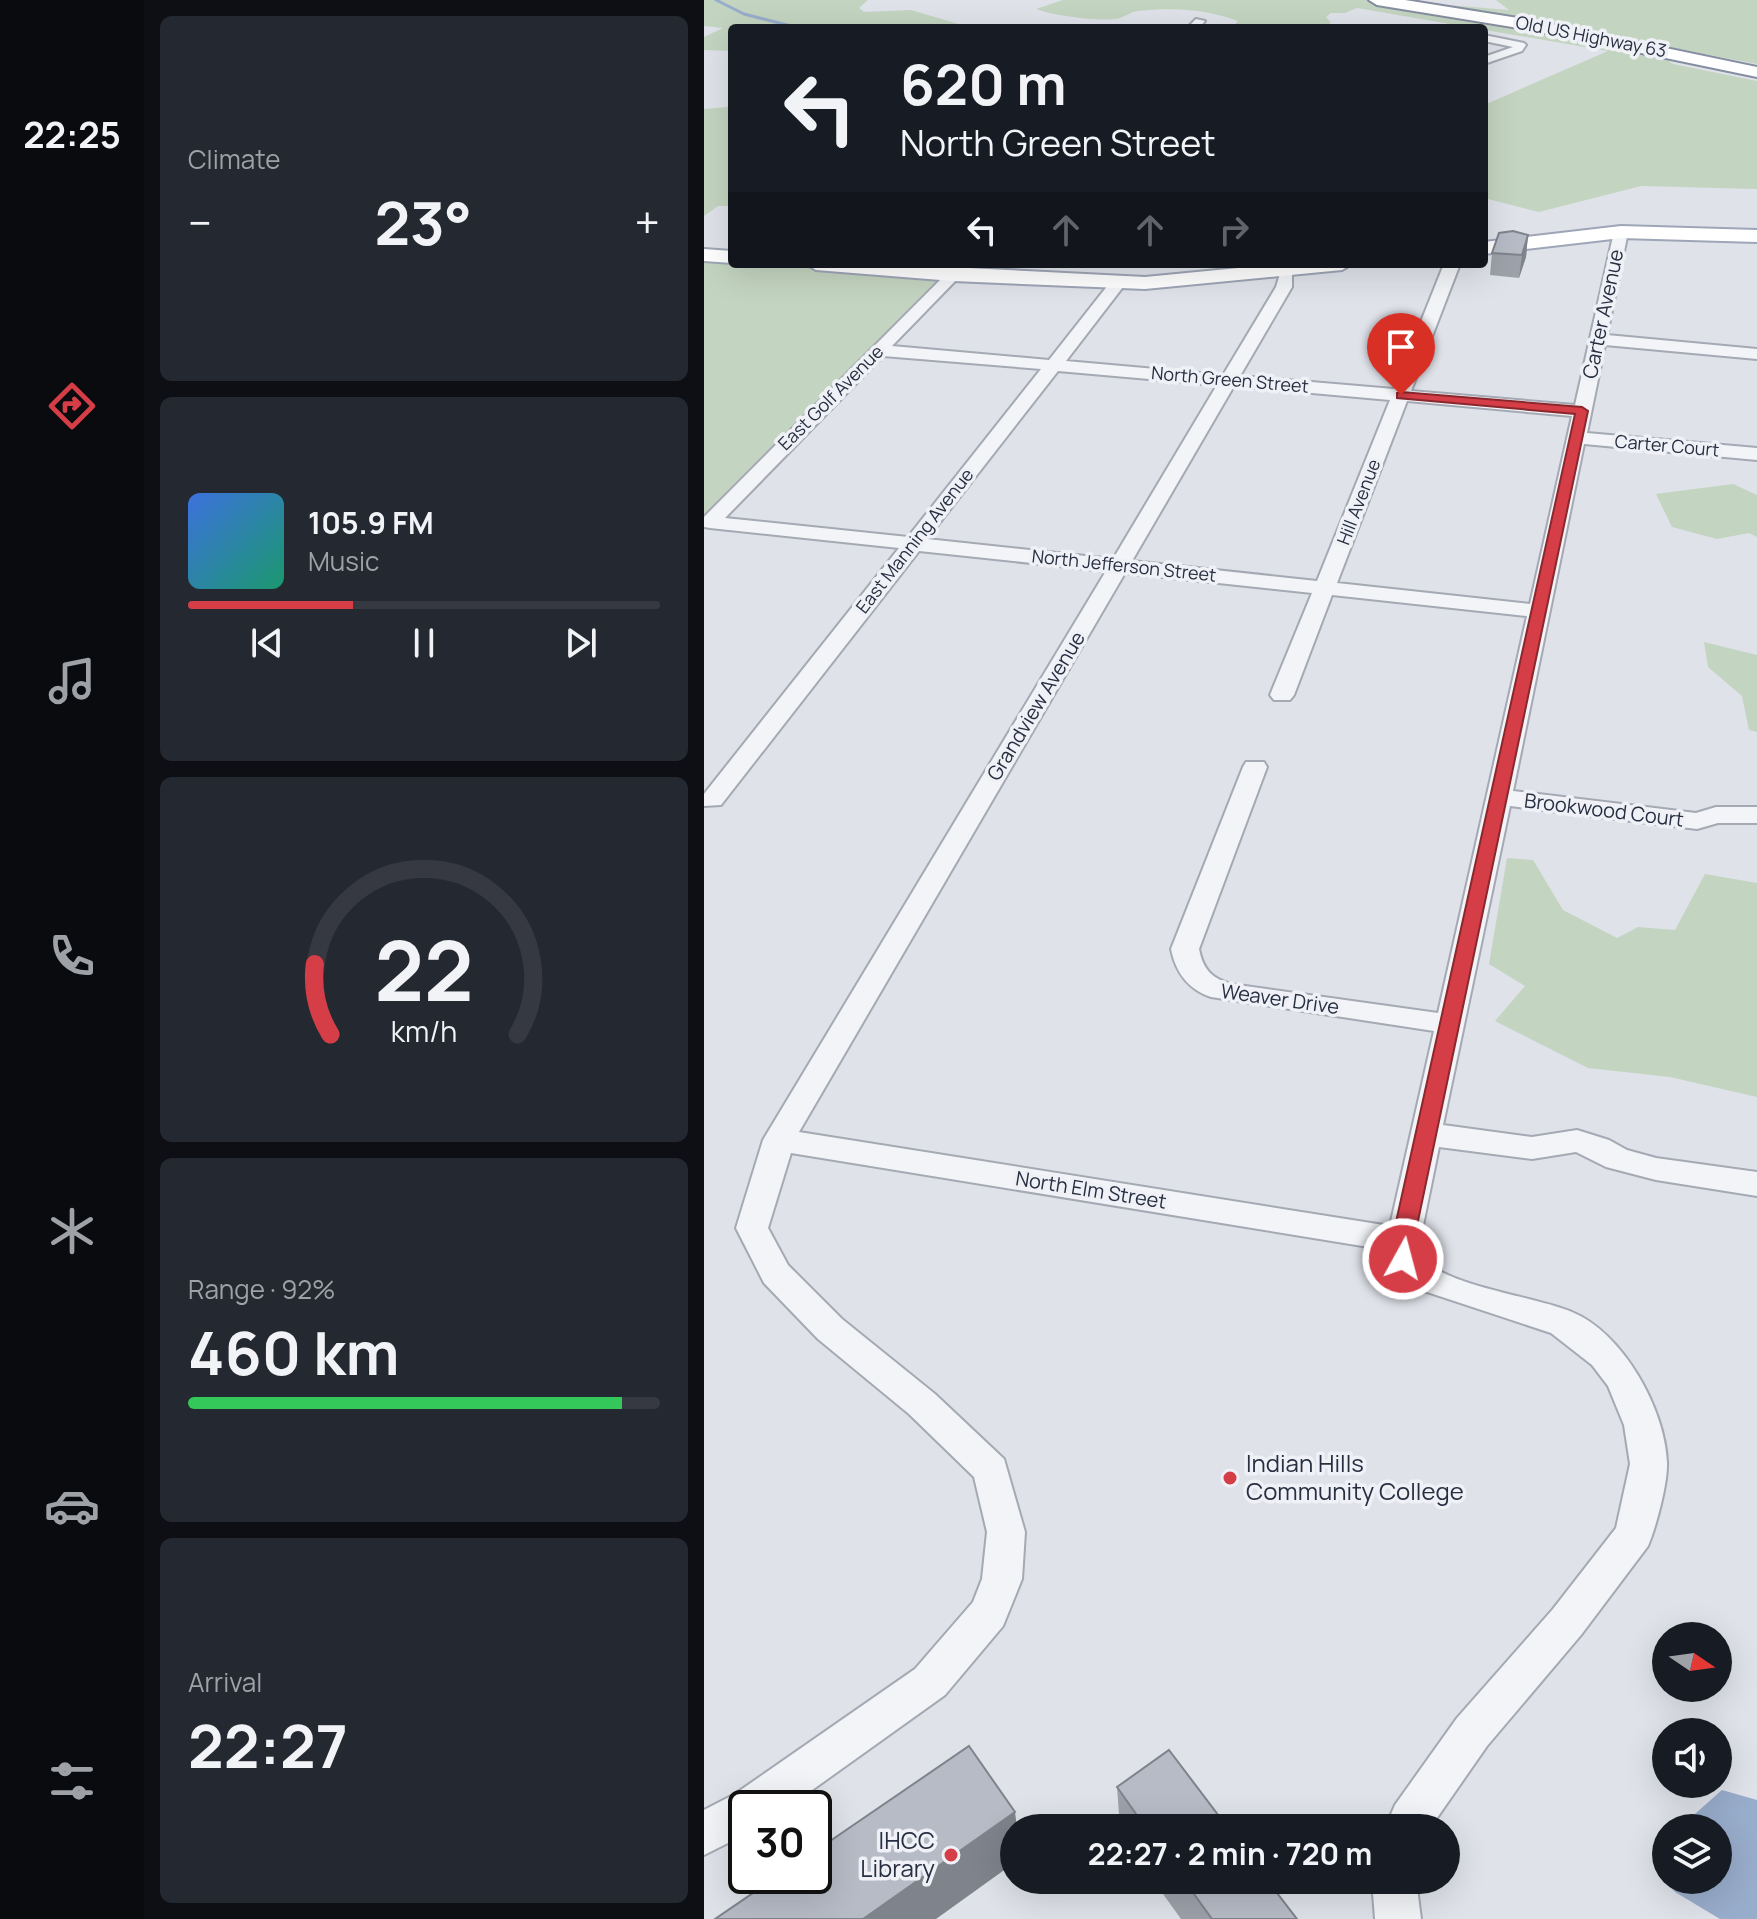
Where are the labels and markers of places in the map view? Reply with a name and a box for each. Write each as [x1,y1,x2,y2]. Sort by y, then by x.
pin [1367,313,1435,395]
place label: Indian Hills Community College [1246,1446,1464,1507]
marker: Indian Hills Community College [1221,1469,1239,1487]
place label: IHCC Library [860,1823,935,1884]
marker: IHCC Library [942,1846,960,1864]

